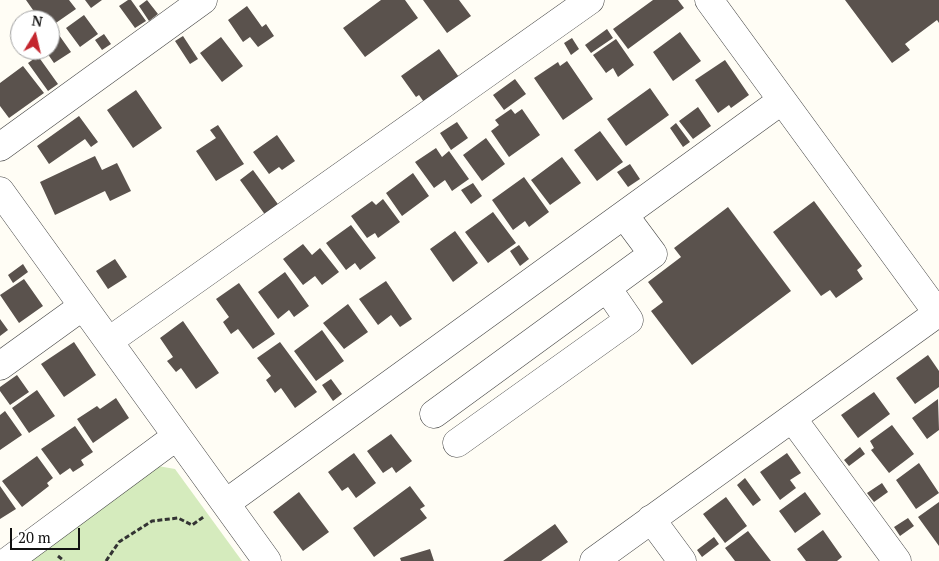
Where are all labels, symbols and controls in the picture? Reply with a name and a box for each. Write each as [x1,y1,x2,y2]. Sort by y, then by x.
north arrow [10,10,60,60]
text: N [31,10,44,31]
scale bar [12,518,82,550]
text: 20 m [18,527,51,547]

